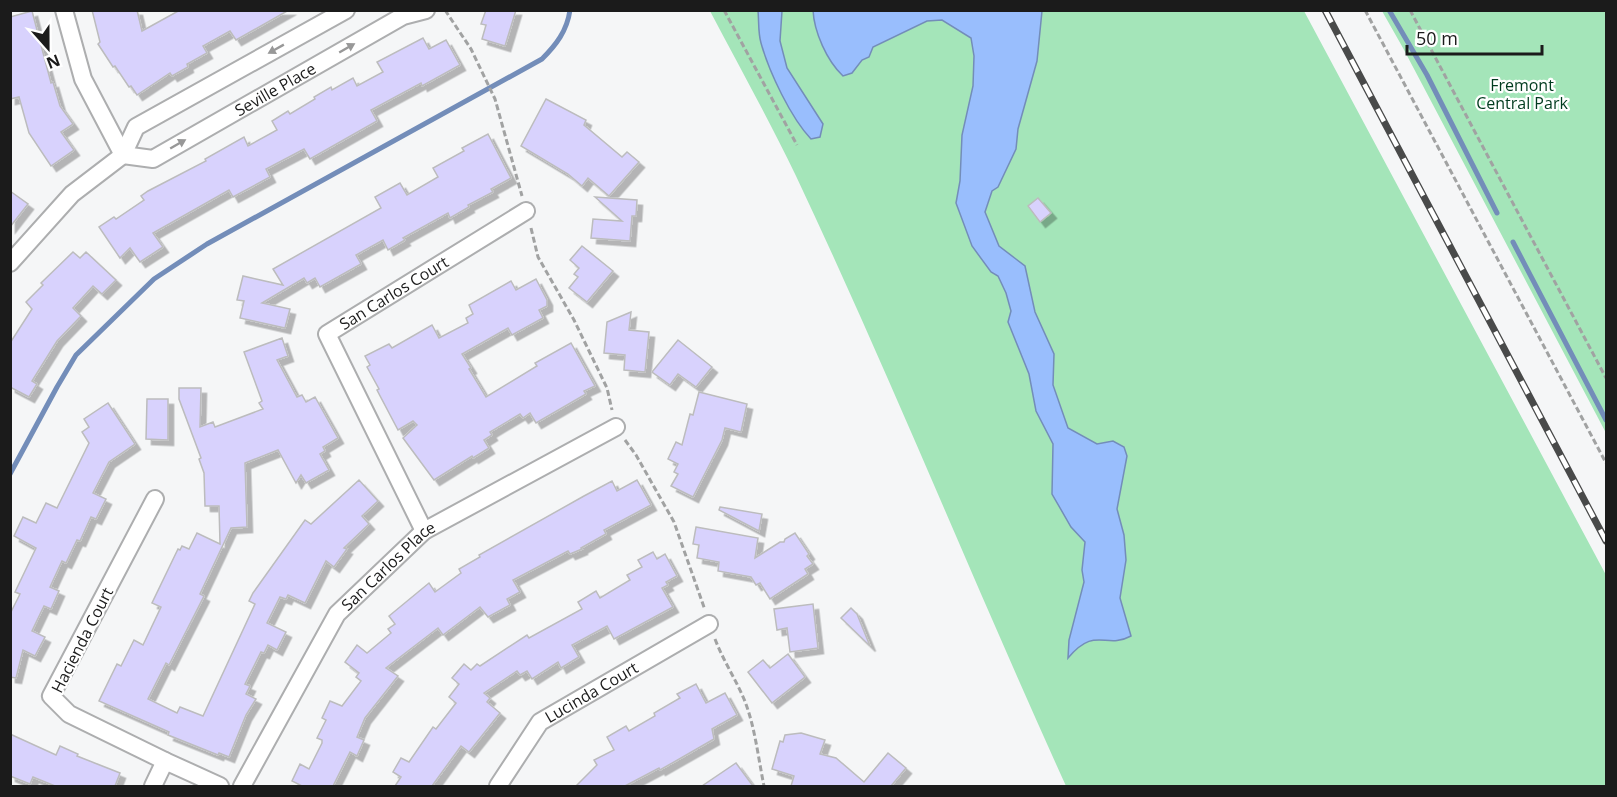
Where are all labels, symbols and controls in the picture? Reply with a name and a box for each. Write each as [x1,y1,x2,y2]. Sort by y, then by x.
north arrow [18,18,78,78]
scale bar [1407,18,1542,56]
text: 50 m [1416,26,1458,50]
one-way arrow [339,43,356,53]
one-way arrow [268,44,285,54]
text: N [43,49,63,75]
street label: Seville Place [231,57,320,121]
park label: Fremont Central Park [1476,74,1568,114]
one-way arrow [170,139,187,149]
street label: San Carlos Court [335,251,453,335]
street label: San Carlos Place [336,516,439,615]
street label: Hacienda Court [46,583,118,697]
street label: Lucinda Court [541,656,642,728]

